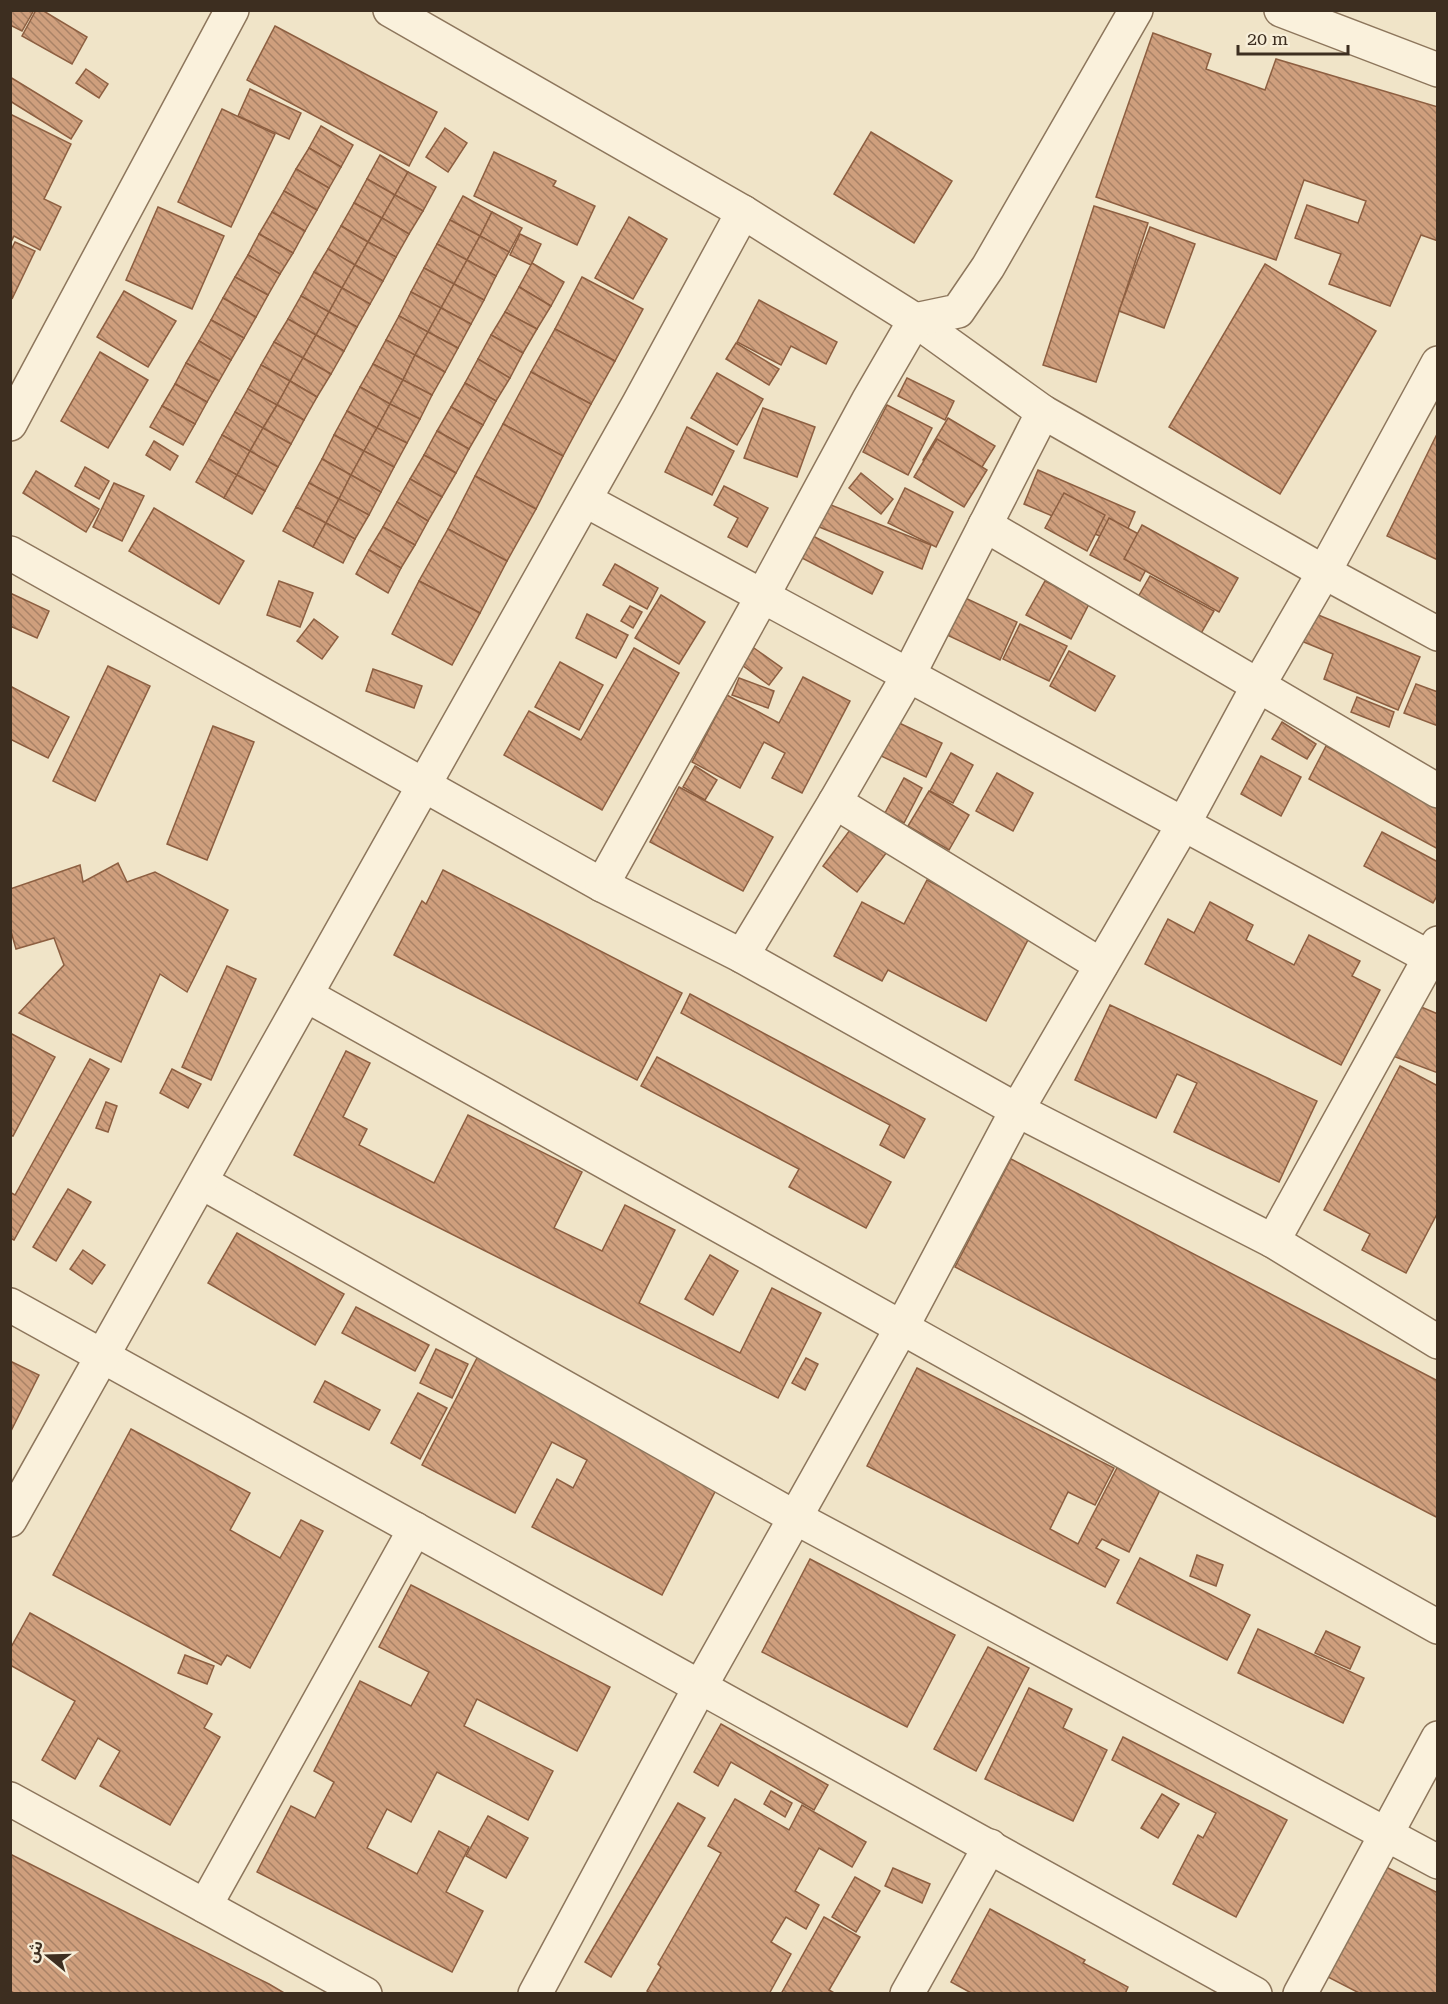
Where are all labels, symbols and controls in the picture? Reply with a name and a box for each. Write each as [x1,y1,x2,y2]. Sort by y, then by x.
scale bar [1238,18,1348,56]
text: 20 m [1247,28,1288,49]
north arrow [18,1926,78,1986]
text: ش [22,1938,47,1965]

